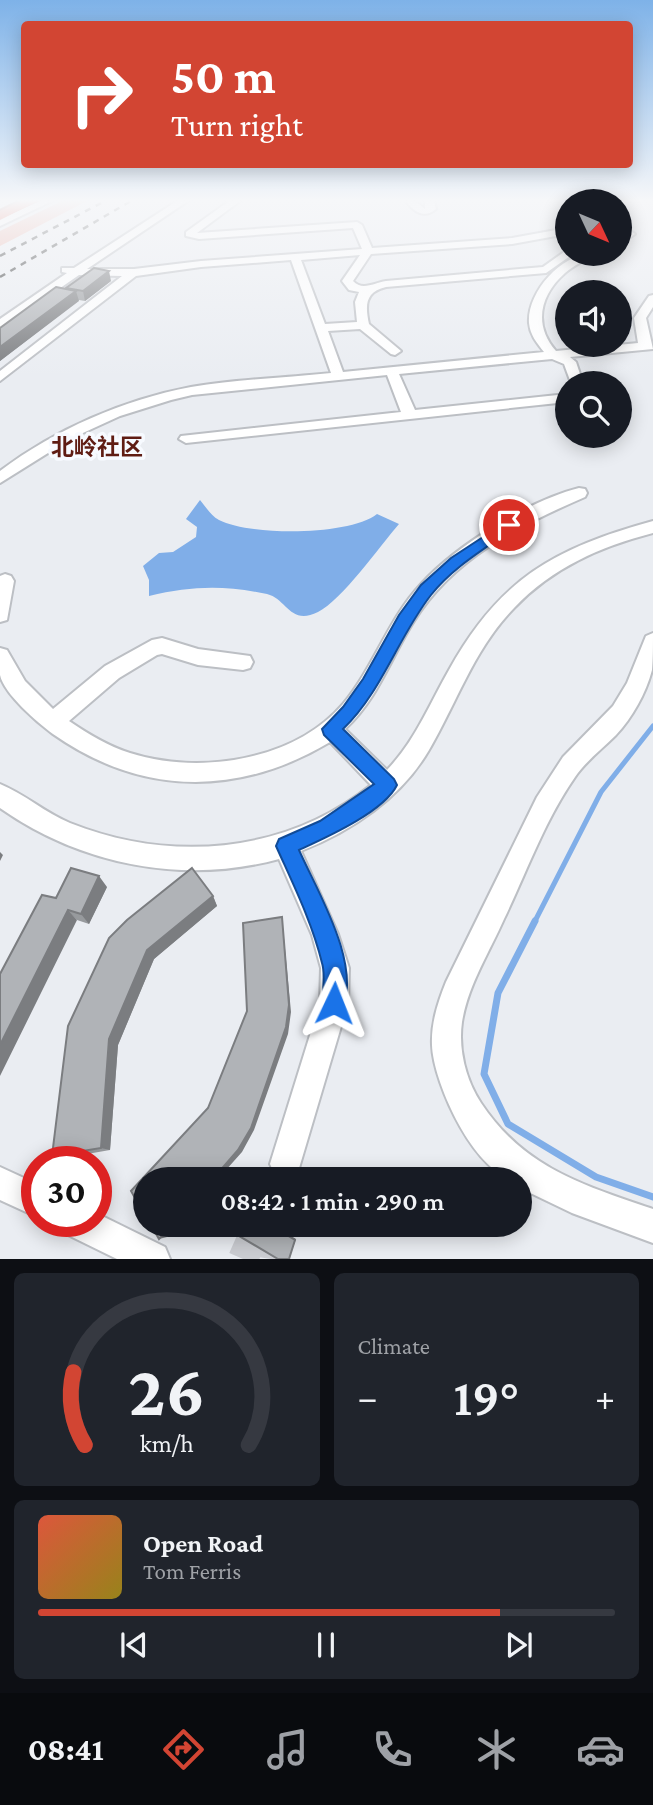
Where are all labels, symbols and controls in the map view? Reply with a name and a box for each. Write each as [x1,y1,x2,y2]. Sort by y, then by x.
icon: right [56,49,147,140]
text: 50 m [171,49,276,104]
text: Turn right [171,107,303,143]
north arrow [555,189,632,266]
map controls [555,189,632,448]
button: sound [555,280,632,357]
button: search [555,371,632,448]
district label: 北岭社区 [51,434,143,460]
pin [479,495,539,555]
icon: arrive [490,506,528,544]
position arrow [297,966,371,1040]
speed limit sign: 30 [21,1146,112,1237]
text: 08:42 · 1 min · 290 m [221,1187,444,1216]
text: Climate [358,1333,430,1359]
text: 26 [128,1351,205,1432]
text: 19° [453,1368,519,1426]
text: − [358,1376,378,1418]
text: + [595,1376,615,1418]
text: km/h [140,1430,194,1457]
text: Open Road [143,1529,263,1558]
text: Tom Ferris [143,1558,241,1584]
icon: previous [115,1626,153,1664]
icon: pause [307,1626,345,1664]
icon: next [500,1626,538,1664]
icon: directions [159,1725,208,1774]
icon: music [263,1725,312,1774]
icon: phone [368,1725,417,1774]
icon: climate [472,1725,521,1774]
icon: car [576,1725,625,1774]
text: 08:41 [28,1731,104,1767]

